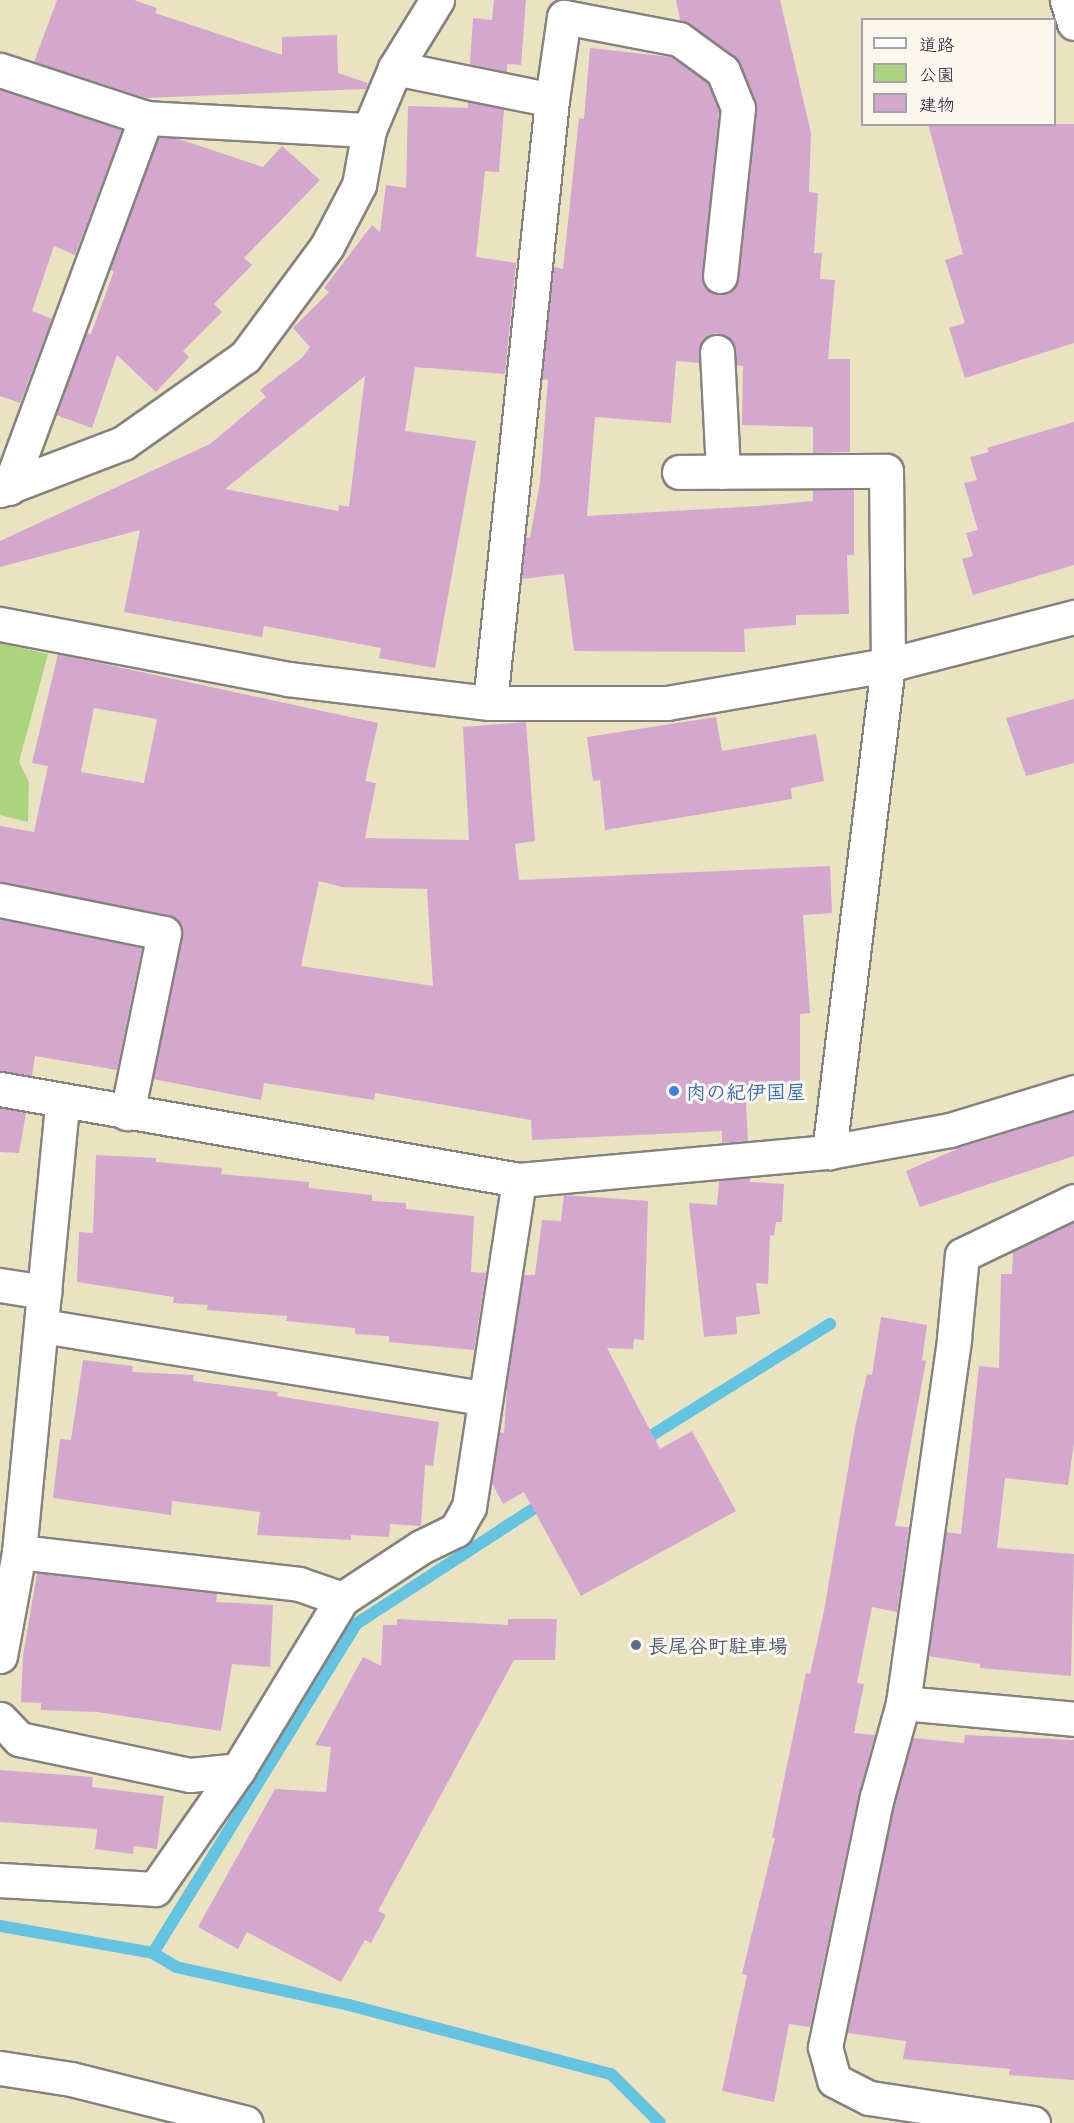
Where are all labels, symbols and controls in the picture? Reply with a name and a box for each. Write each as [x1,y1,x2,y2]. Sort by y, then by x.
legend [861,18,1056,126]
text: 道路 [919,32,955,56]
text: 公園 [919,62,955,86]
text: 建物 [919,92,955,116]
place label: 肉の紀伊国屋 [686,1079,806,1103]
marker: 肉の紀伊国屋 [667,1084,681,1098]
place label: 長尾谷町駐車場 [648,1633,788,1657]
marker: 長尾谷町駐車場 [629,1638,643,1652]

